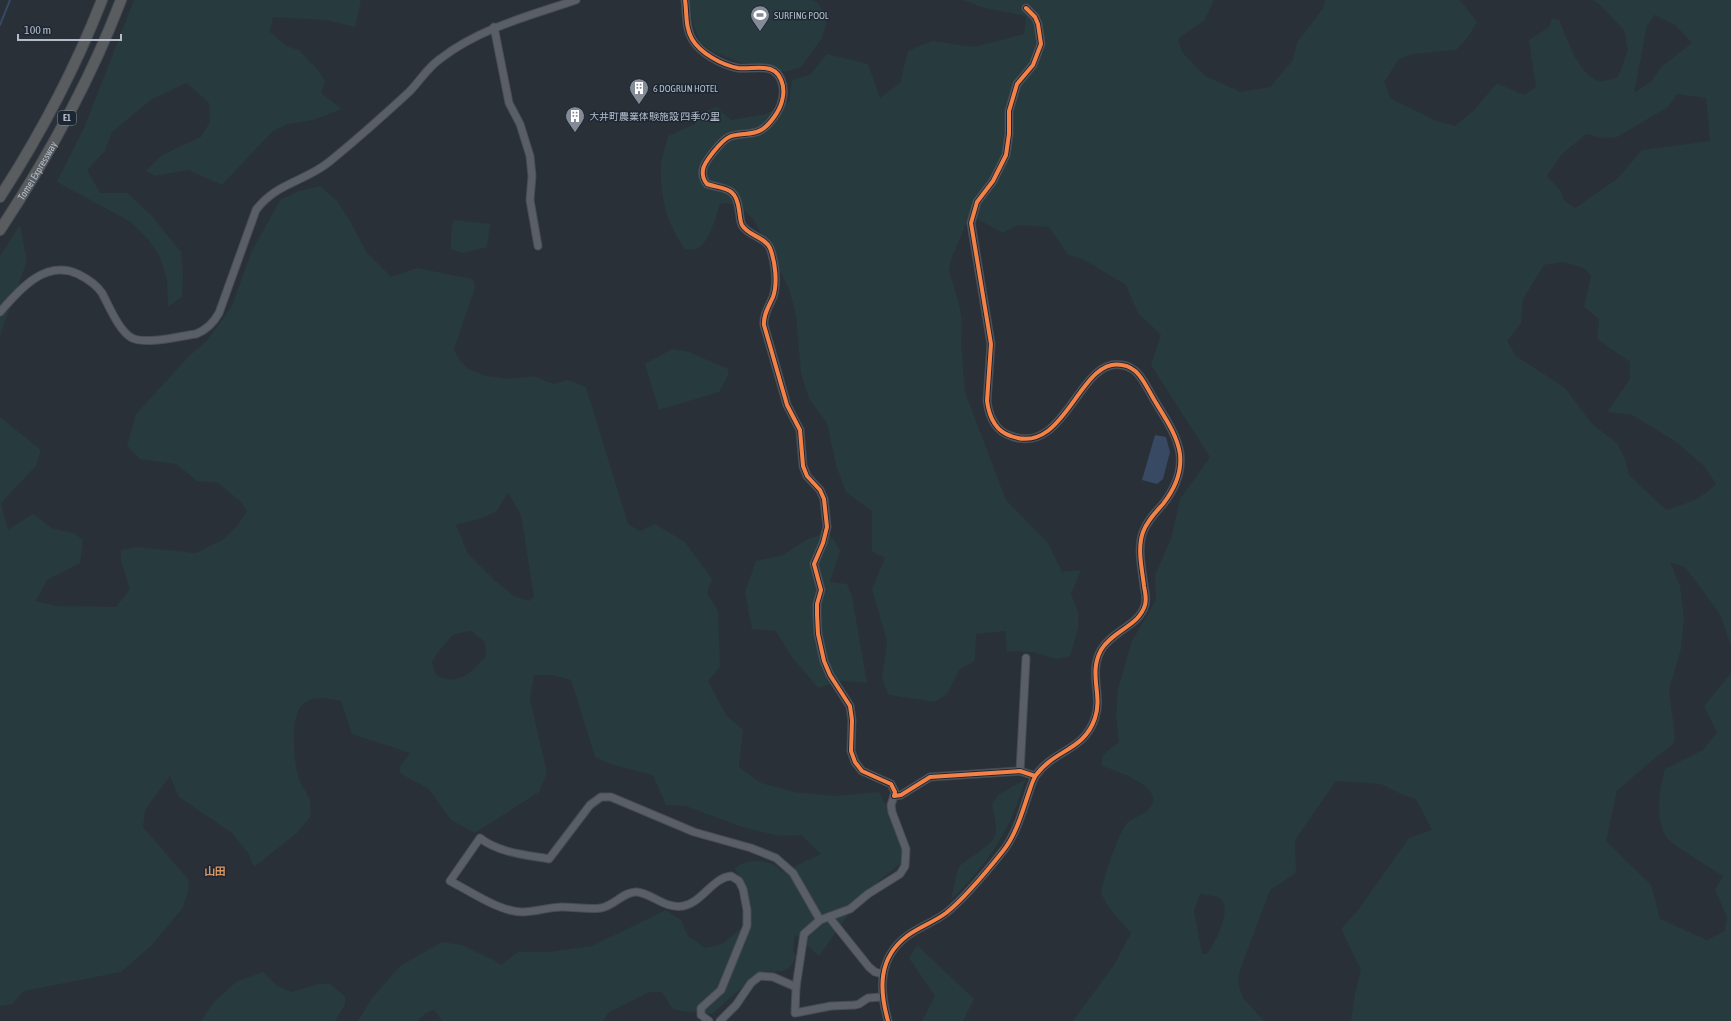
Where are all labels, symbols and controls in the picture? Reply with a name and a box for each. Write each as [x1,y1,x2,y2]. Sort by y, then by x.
sports icon: SURFING POOL [749,4,771,32]
place label: SURFING POOL [774,10,829,21]
scale bar [18,16,121,42]
text: 100 m [24,23,51,37]
building icon: 6 DOGRUN HOTEL [628,77,650,105]
place label: 6 DOGRUN HOTEL [653,83,718,94]
building icon: 大井町農業体験施設 四季の里 [564,105,586,133]
road number: E1 [58,111,76,125]
place label: 大井町農業体験施設 四季の里 [589,111,720,122]
street label: Tomei Expressway [16,140,59,202]
district label: 山田 [204,865,226,877]

